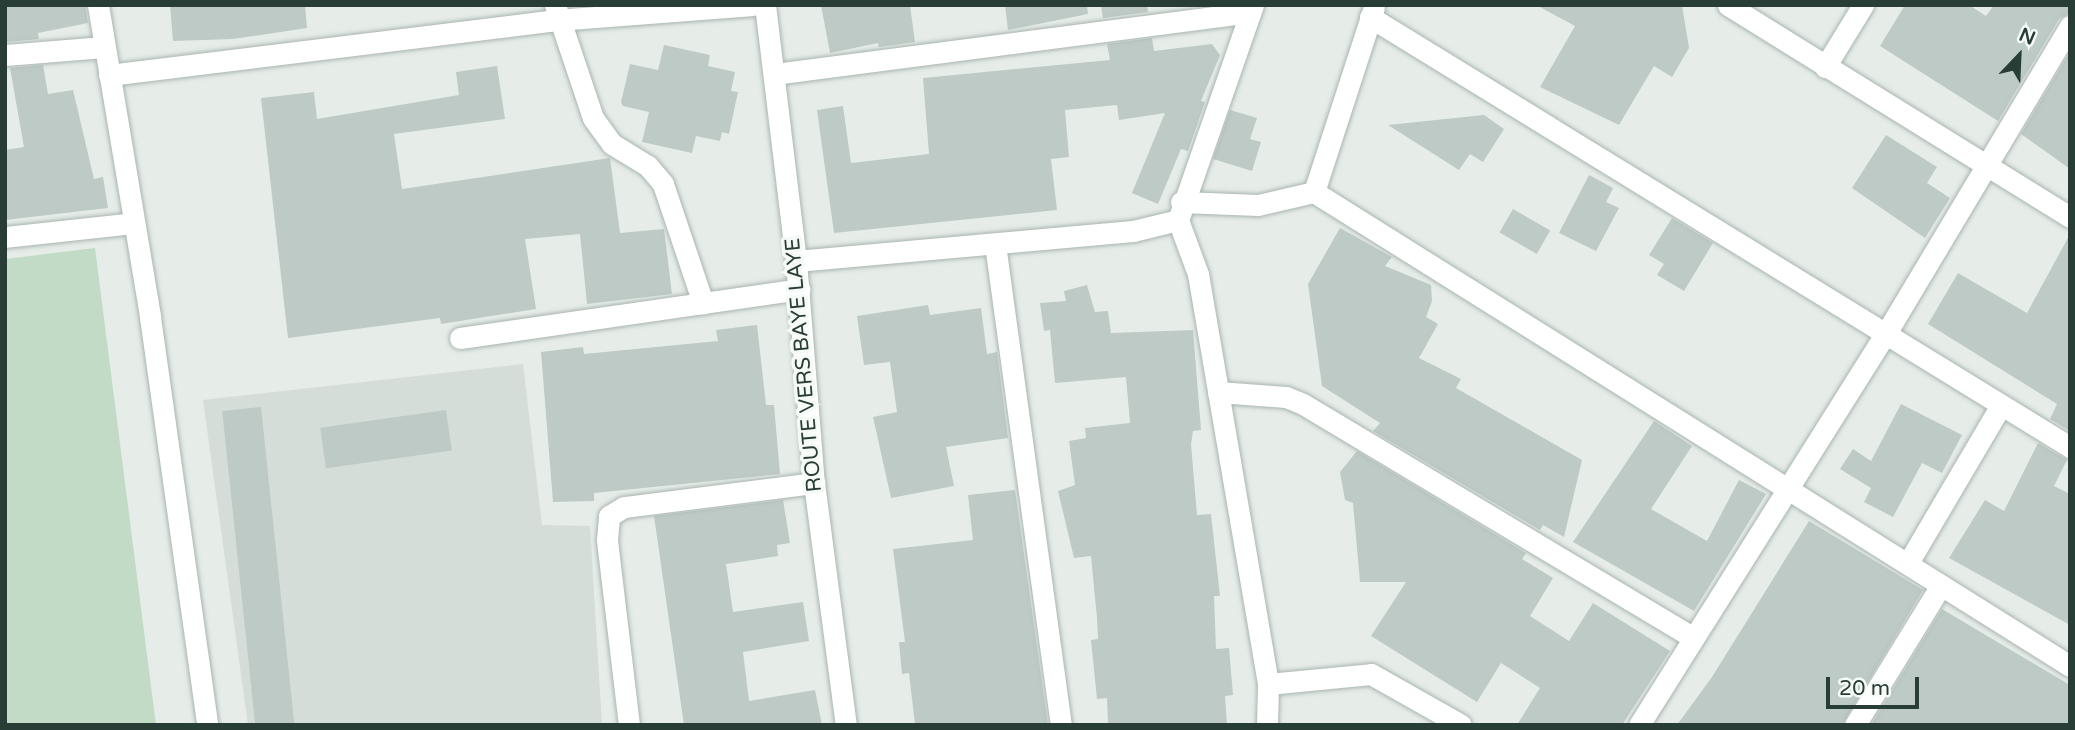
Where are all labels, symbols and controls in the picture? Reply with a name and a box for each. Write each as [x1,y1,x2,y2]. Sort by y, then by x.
north arrow [1984,21,2054,91]
text: N [2016,24,2039,50]
street label: ROUTE VERS BAYE LAYE [780,237,828,493]
scale bar [1830,664,1923,708]
text: 20 m [1839,676,1890,701]

